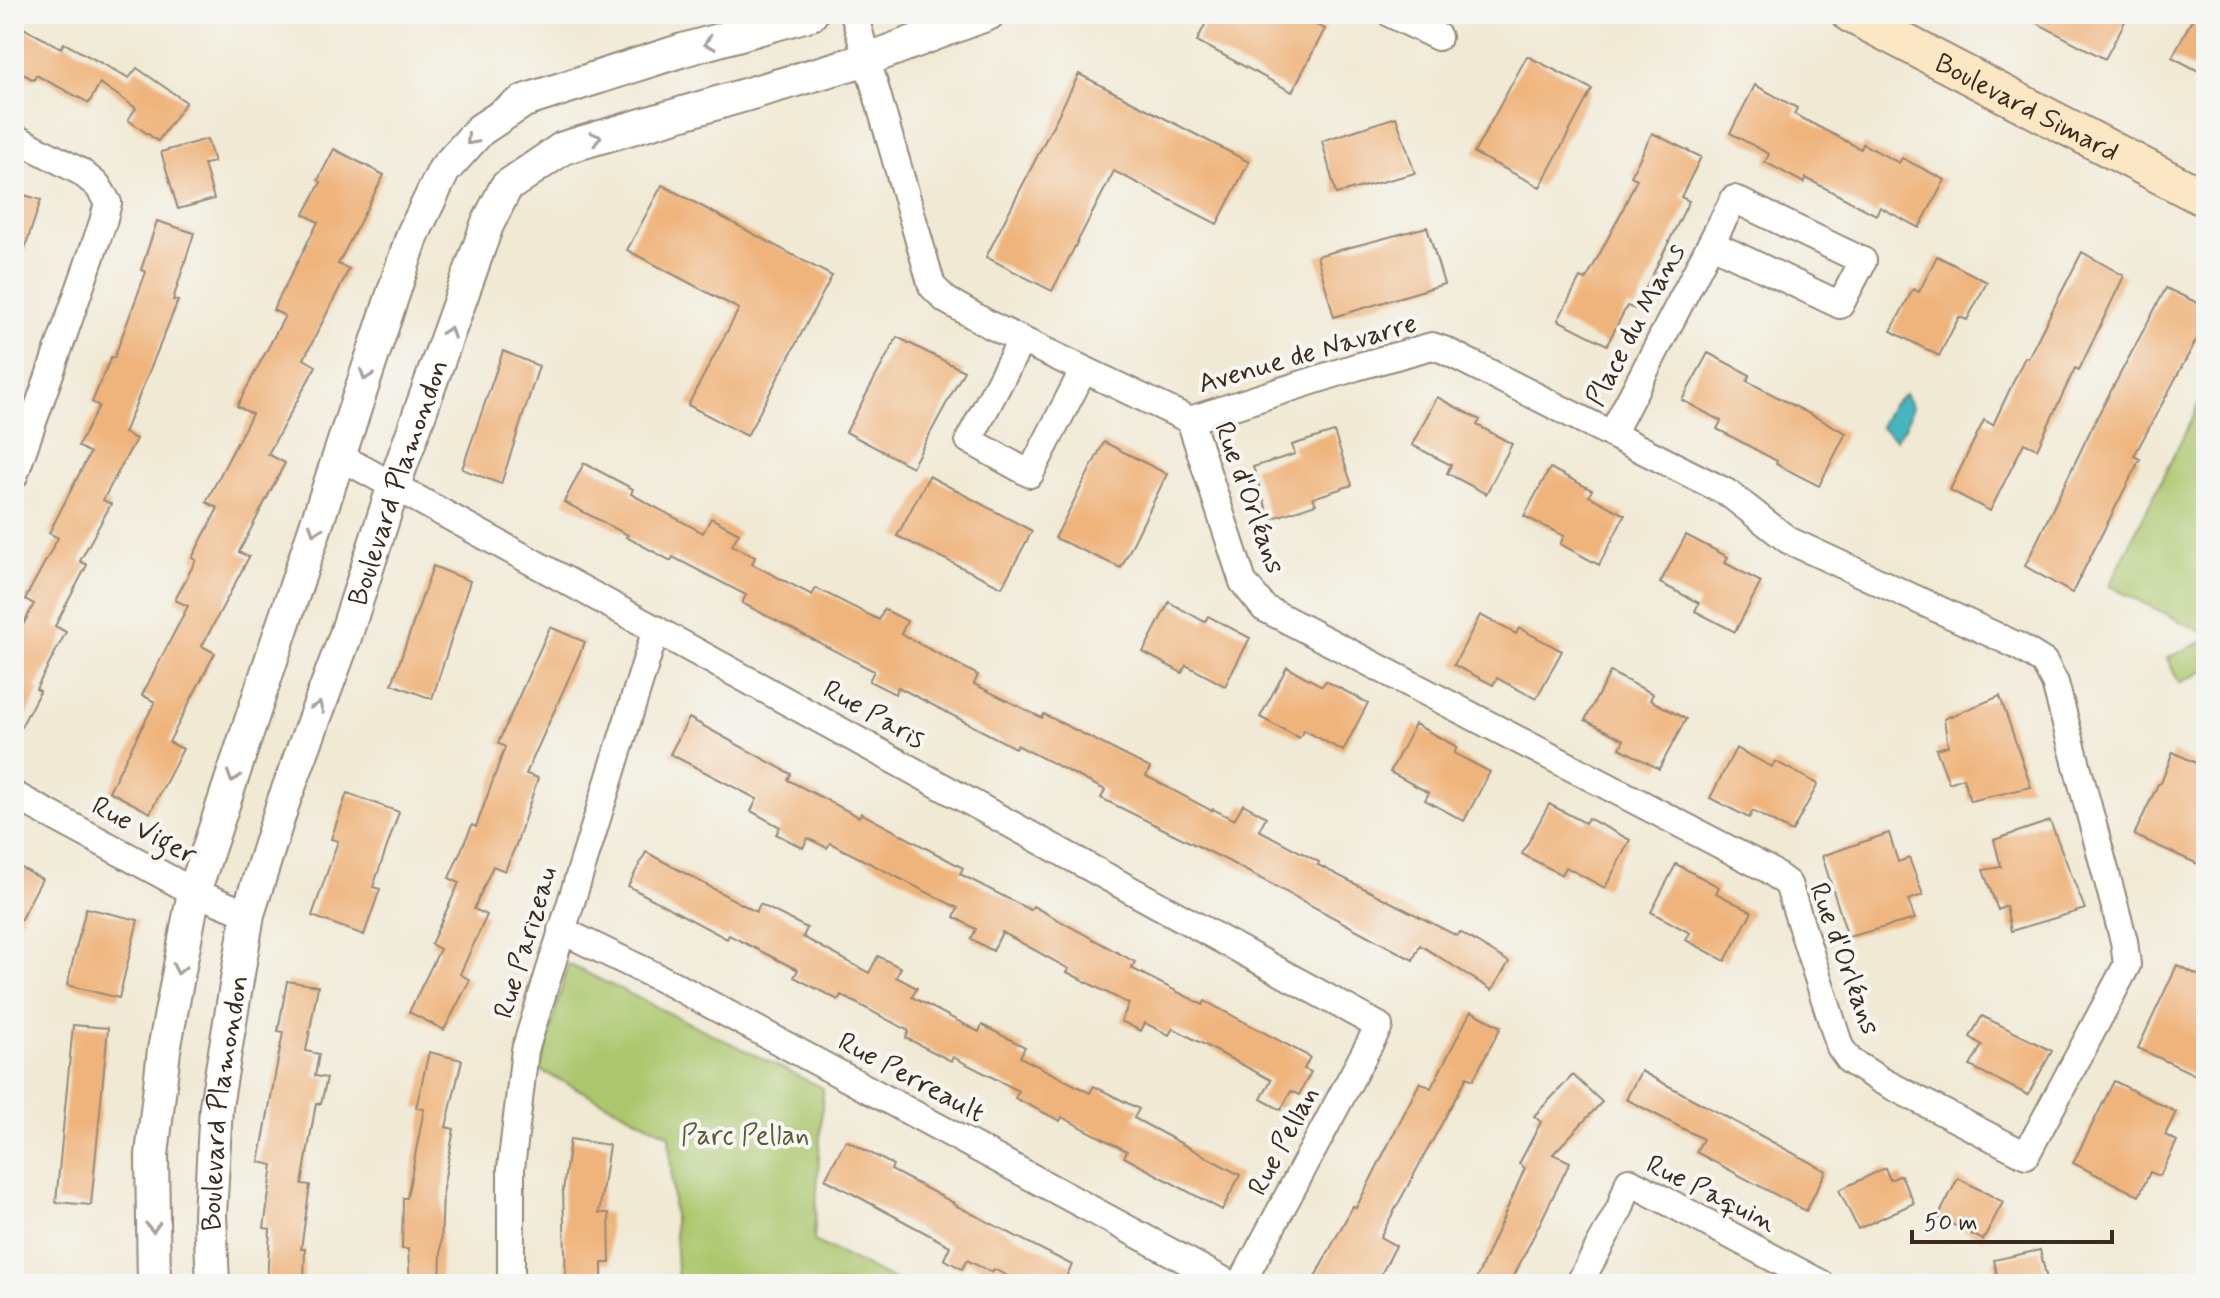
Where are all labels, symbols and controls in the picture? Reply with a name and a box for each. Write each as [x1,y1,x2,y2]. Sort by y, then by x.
one-way arrow [702,34,716,50]
street label: Boulevard Simard [1928,45,2125,172]
one-way arrow [466,131,480,146]
one-way arrow [589,131,603,147]
street label: Place du Mans [1578,237,1695,413]
street label: Avenue de Navarre [1194,305,1421,403]
one-way arrow [439,326,455,340]
street label: Boulevard Plamondon [340,355,459,611]
one-way arrow [359,368,375,382]
street label: Rue d'Orléans [1204,417,1293,579]
one-way arrow [308,522,324,536]
street label: Rue Paris [816,672,932,758]
one-way arrow [308,701,325,715]
one-way arrow [226,769,242,783]
street label: Rue Viger [84,788,204,877]
street label: Rue Parizeau [486,862,567,1023]
street label: Rue d'Orléans [1799,878,1888,1040]
one-way arrow [172,962,189,976]
street label: Boulevard Plamondon [194,972,259,1232]
street label: Rue Perreault [831,1024,991,1132]
street label: Rue Pellan [1240,1080,1328,1202]
park label: Parc Pellan [681,1118,809,1155]
street label: Rue Paquin [1640,1147,1782,1242]
scale bar [1912,1194,2112,1244]
text: 50 m [1924,1208,1978,1239]
one-way arrow [144,1221,162,1234]

